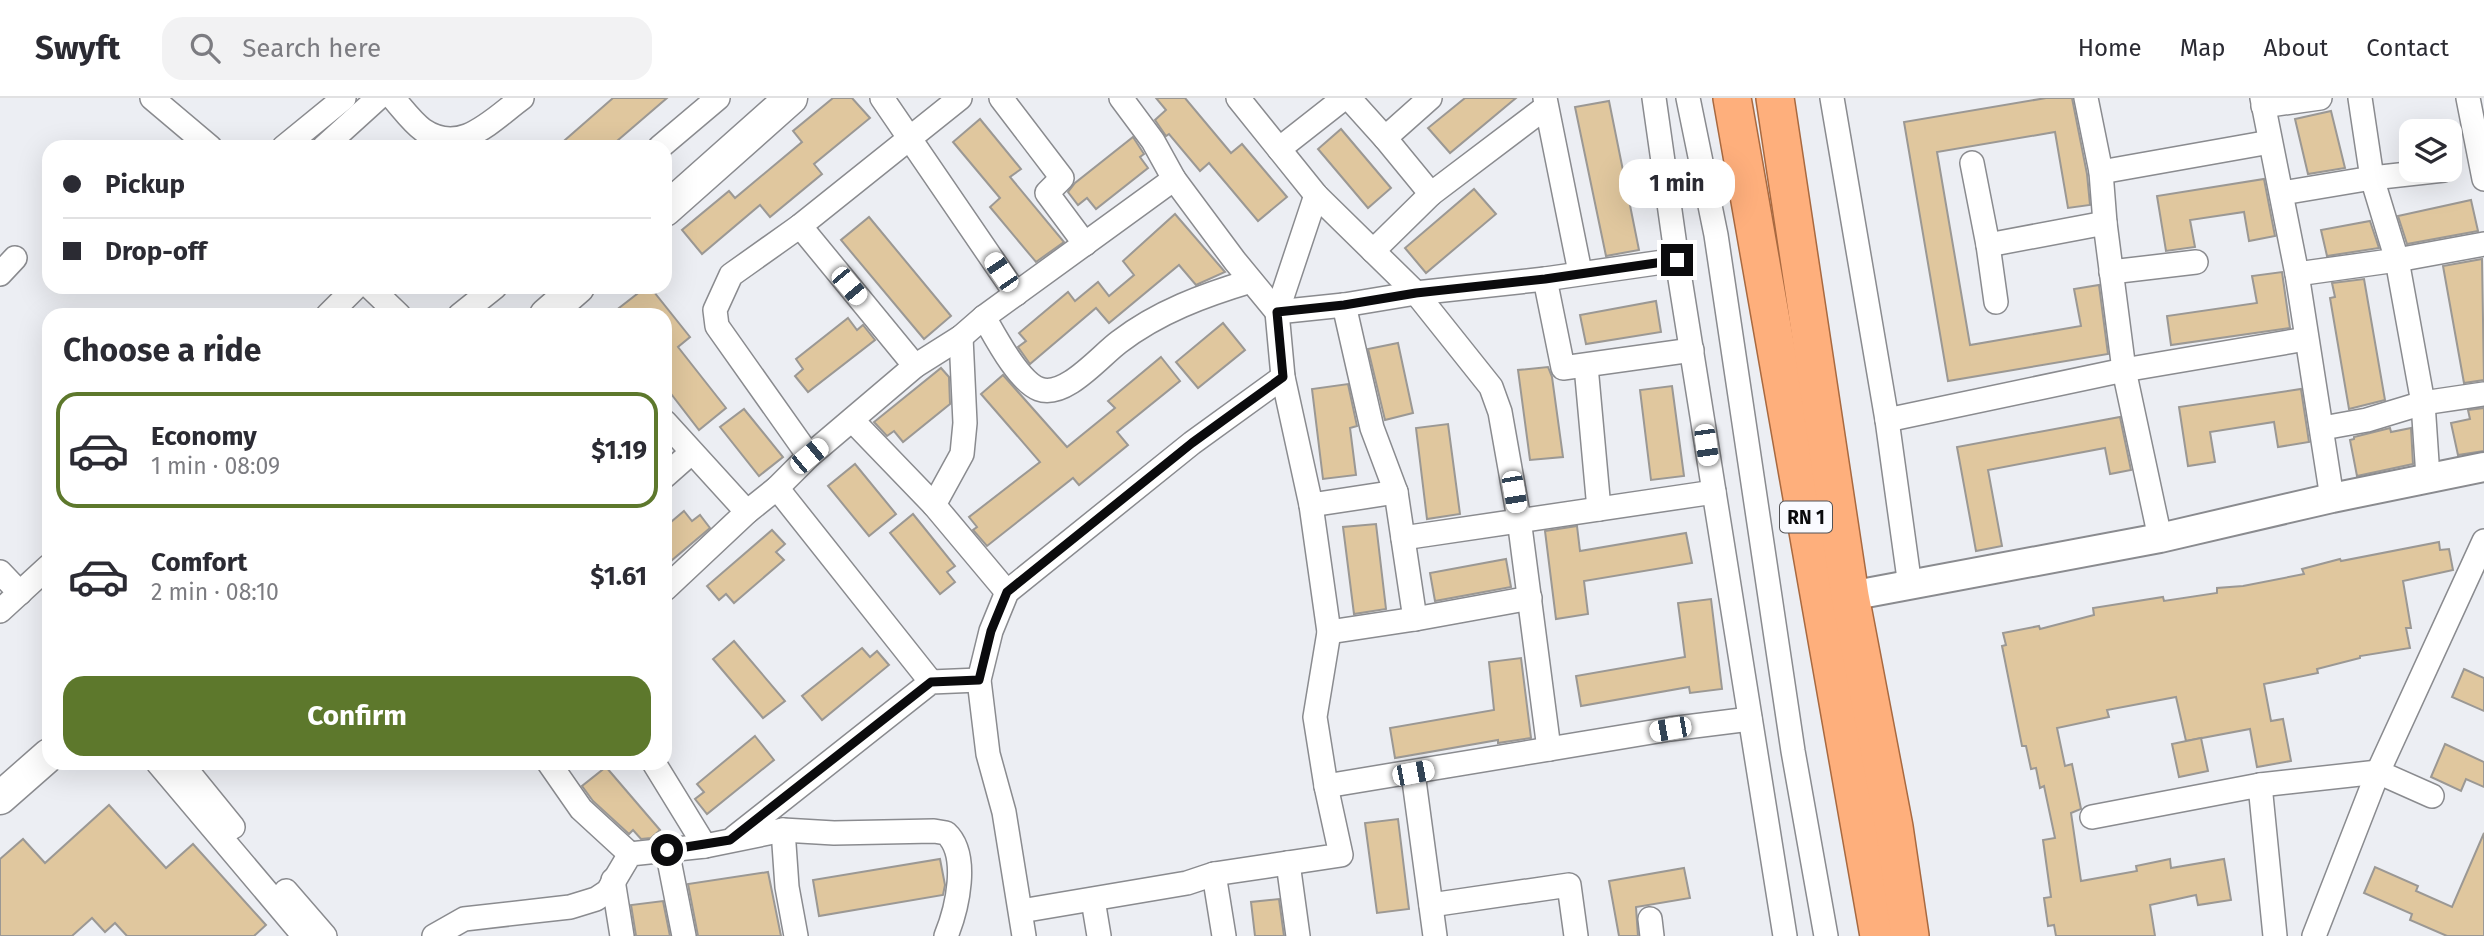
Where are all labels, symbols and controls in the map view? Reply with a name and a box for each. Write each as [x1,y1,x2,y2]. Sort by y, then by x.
search box [162,17,652,80]
text: Swyft [35,28,120,68]
icon: search [186,29,224,67]
text: Search here [242,33,381,64]
text: Home [2078,34,2142,62]
text: Map [2180,34,2226,62]
text: About [2264,34,2328,62]
text: Contact [2366,34,2449,62]
map controls [2399,119,2462,182]
button: layers [2399,119,2462,182]
callout: 1 min [1619,158,1735,208]
text: Pickup [105,169,185,200]
text: 1 min [1649,169,1705,197]
text: Drop-off [105,236,207,267]
route end [1661,244,1693,276]
car [981,249,1022,295]
car [828,263,871,309]
text: Choose a ride [63,331,261,369]
icon: car [67,419,130,482]
text: Economy [151,421,257,452]
car [1693,423,1720,467]
car [787,434,832,478]
text: $1.19 [591,435,647,466]
text: 1 min · 08:09 [151,452,280,480]
car [1501,469,1528,515]
road number: RN 1 [1780,502,1832,532]
icon: car [67,545,130,608]
text: Comfort [151,547,247,578]
text: $1.61 [590,561,647,592]
text: 2 min · 08:10 [151,578,279,606]
button: Confirm [63,676,651,756]
car [1648,715,1693,743]
car [1391,759,1436,787]
route start [651,834,683,866]

